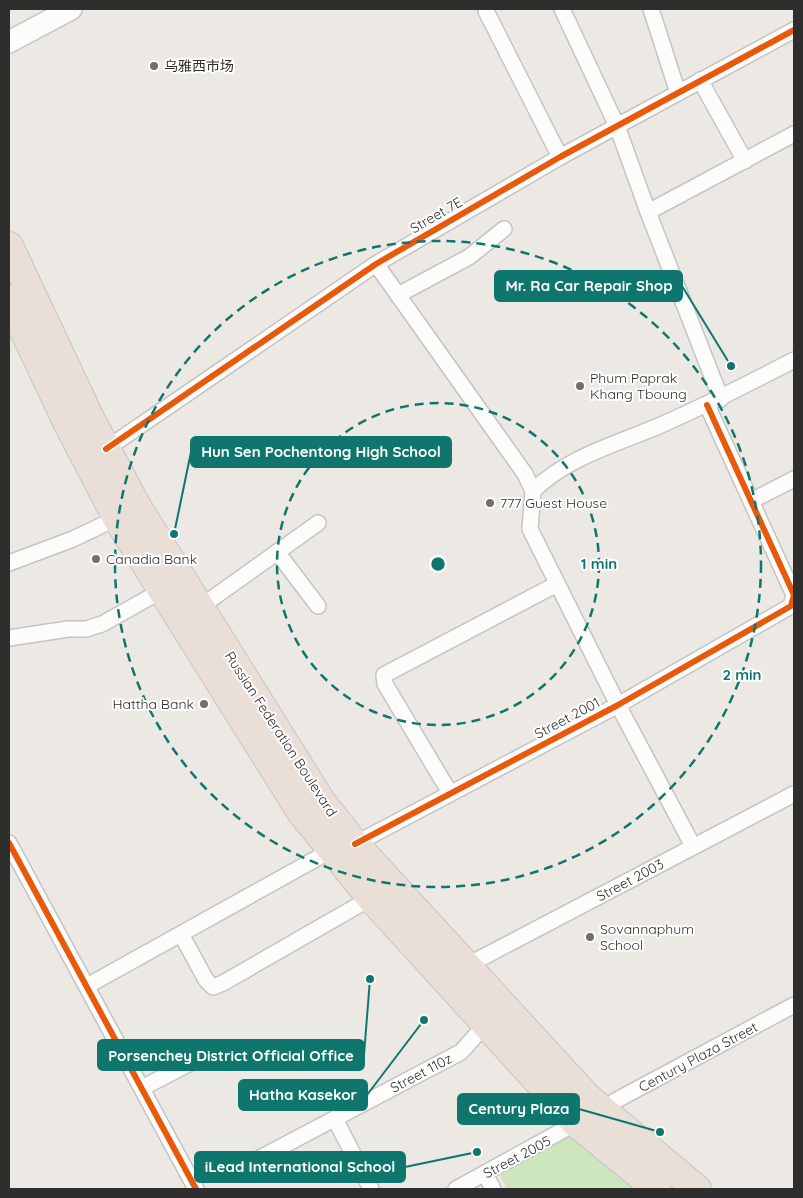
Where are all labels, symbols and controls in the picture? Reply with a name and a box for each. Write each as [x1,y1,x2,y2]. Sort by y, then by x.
place label: 乌雅西市场 [164,57,234,75]
marker: 乌雅西市场 [148,60,160,72]
street label: Street 7E [407,193,465,237]
callout: Mr. Ra Car Repair Shop [495,271,682,301]
text: Mr. Ra Car Repair Shop [505,276,673,295]
place label: Phum Paprak Khang Tboung [590,369,687,403]
marker: Phum Paprak Khang Tboung [574,380,586,392]
callout: Hun Sen Pochentong High School [191,437,451,467]
text: Hun Sen Pochentong High School [201,442,441,461]
place label: 777 Guest House [500,494,607,512]
marker: 777 Guest House [484,497,496,509]
place label: Canadia Bank [106,550,197,568]
marker: Canadia Bank [90,553,102,565]
text: 1 min [581,554,617,573]
centre of rings [429,555,447,573]
street label: Russian Federation Boulevard [221,648,341,820]
text: 2 min [722,665,762,684]
street label: Street 2001 [531,693,603,743]
place label: Hattha Bank [113,695,194,713]
marker: Hattha Bank [198,698,210,710]
street label: Street 2003 [593,855,667,905]
place label: Sovannaphum School [600,920,694,954]
marker: Sovannaphum School [584,931,596,943]
street label: Century Plaza Street [635,1018,761,1096]
callout: Porsenchey District Official Office [98,1040,364,1070]
text: Porsenchey District Official Office [108,1046,354,1065]
street label: Street 110z [387,1049,455,1097]
callout: Hatha Kasekor [239,1080,367,1110]
text: Hatha Kasekor [249,1085,358,1104]
callout: Century Plaza [458,1094,579,1124]
text: Century Plaza [469,1099,569,1118]
street label: Street 2005 [480,1132,554,1182]
callout: iLead International School [195,1152,405,1182]
text: iLead International School [205,1157,395,1176]

